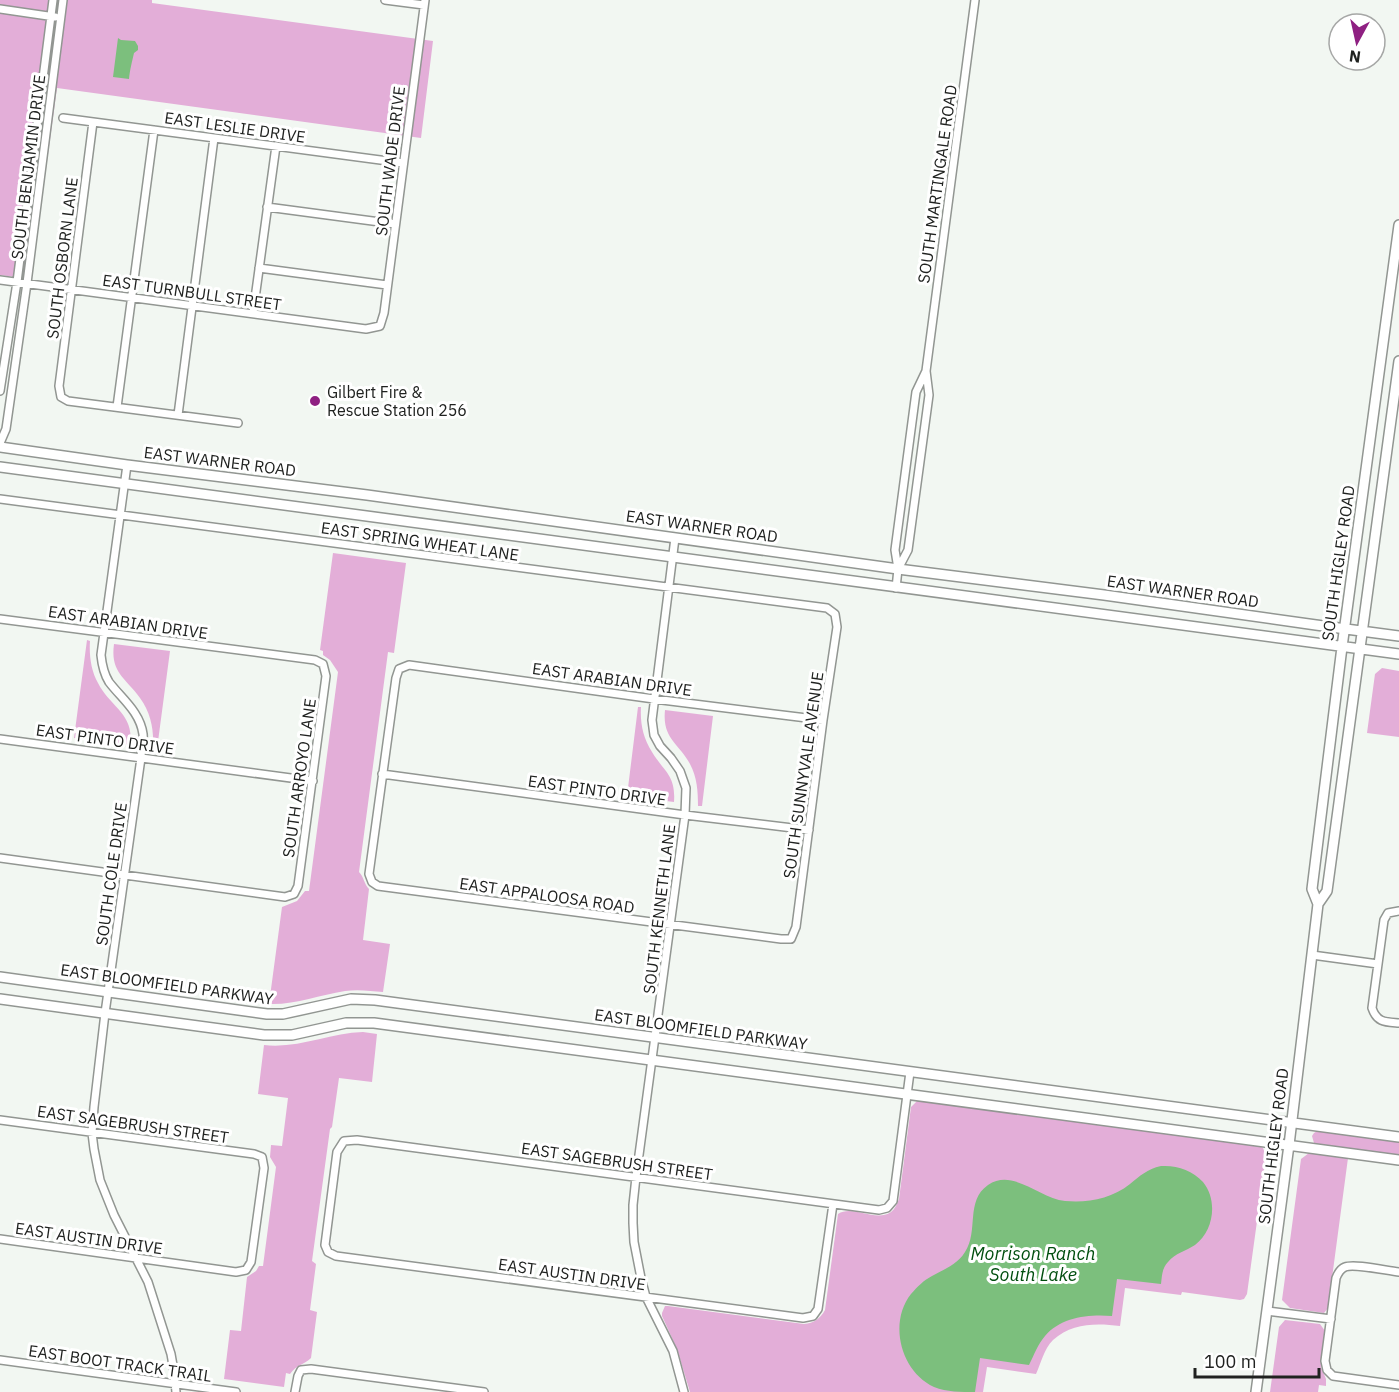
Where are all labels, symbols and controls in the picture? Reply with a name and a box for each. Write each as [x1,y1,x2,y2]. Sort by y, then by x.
north arrow [1327,12,1387,72]
text: N [1348,46,1362,68]
street label: SOUTH BENJAMIN DRIVE [7,73,49,261]
street label: SOUTH MARTINGALE ROAD [913,83,961,285]
street label: SOUTH WADE DRIVE [371,85,409,237]
street label: EAST LESLIE DRIVE [163,107,307,147]
street label: SOUTH OSBORN LANE [42,176,82,340]
street label: EAST TURNBULL STREET [101,270,283,314]
place label: Gilbert Fire & Rescue Station 256 [327,382,467,420]
marker: Gilbert Fire & Rescue Station 256 [308,394,322,408]
street label: EAST WARNER ROAD [143,442,297,480]
street label: SOUTH HIGLEY ROAD [1317,484,1359,642]
street label: EAST WARNER ROAD [625,505,779,547]
street label: EAST SPRING WHEAT LANE [320,517,520,565]
street label: EAST WARNER ROAD [1106,570,1260,612]
street label: EAST ARABIAN DRIVE [47,601,209,643]
street label: EAST ARABIAN DRIVE [531,658,693,700]
street label: SOUTH SUNNYVALE AVENUE [779,670,827,880]
street label: SOUTH ARROYO LANE [278,697,320,859]
street label: EAST PINTO DRIVE [35,719,175,759]
street label: EAST PINTO DRIVE [527,770,667,810]
street label: SOUTH COLE DRIVE [91,801,131,947]
street label: SOUTH KENNETH LANE [639,823,679,995]
street label: EAST APPALOOSA ROAD [458,873,636,917]
street label: EAST BLOOMFIELD PARKWAY [59,959,275,1009]
street label: EAST BLOOMFIELD PARKWAY [593,1004,809,1054]
street label: SOUTH HIGLEY ROAD [1254,1067,1292,1225]
street label: EAST SAGEBRUSH STREET [36,1101,230,1147]
street label: EAST SAGEBRUSH STREET [520,1138,714,1184]
street label: EAST AUSTIN DRIVE [14,1218,164,1258]
water label: Morrison Ranch South Lake [971,1242,1096,1286]
street label: EAST AUSTIN DRIVE [497,1254,647,1294]
street label: EAST BOOT TRACK TRAIL [27,1340,213,1386]
scale bar [1195,1341,1320,1379]
text: 100 m [1204,1350,1256,1373]

